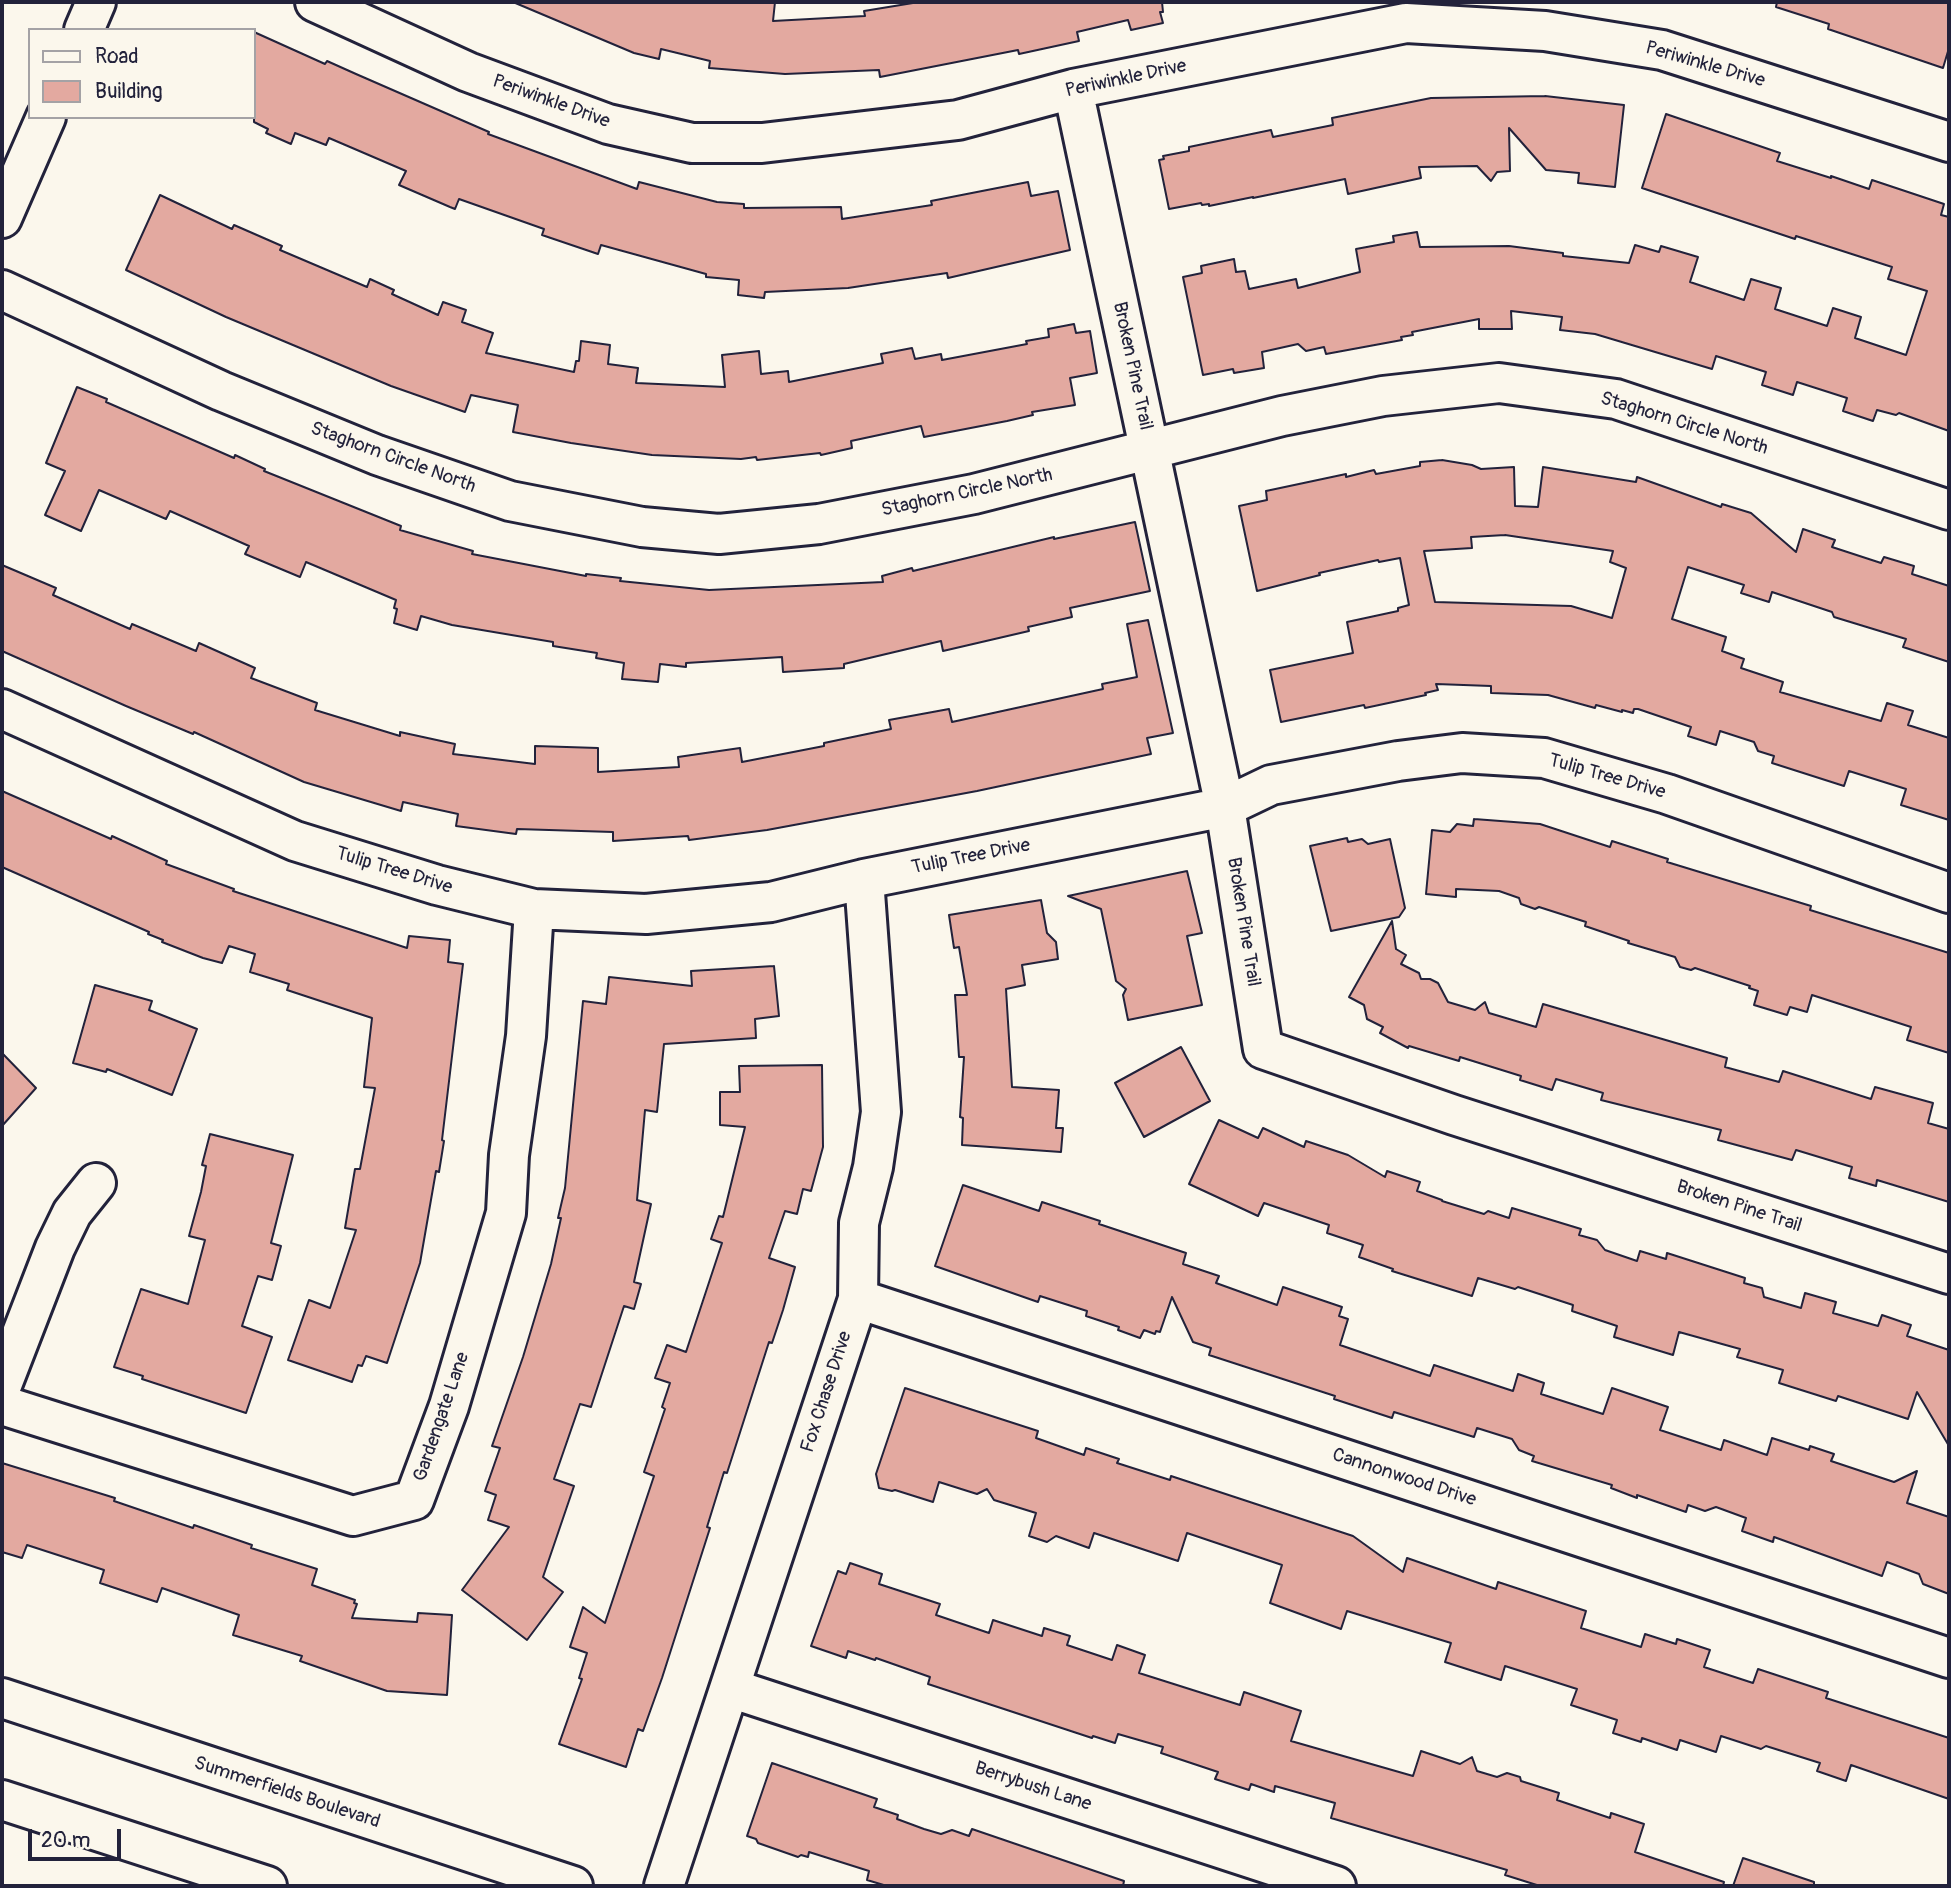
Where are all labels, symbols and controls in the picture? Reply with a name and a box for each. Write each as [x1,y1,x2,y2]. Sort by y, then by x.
legend [28,28,256,119]
street label: Periwinkle Drive [1643,37,1767,93]
text: Road [95,43,139,70]
street label: Periwinkle Drive [1063,55,1189,103]
street label: Periwinkle Drive [489,70,613,134]
text: Building [95,78,162,105]
street label: Broken Pine Trail [1107,300,1157,432]
street label: Staghorn Circle North [1597,388,1771,460]
street label: Staghorn Circle North [307,418,479,498]
street label: Staghorn Circle North [880,464,1054,522]
street label: Tulip Tree Drive [1546,749,1668,805]
street label: Tulip Tree Drive [910,834,1032,880]
street label: Tulip Tree Drive [333,843,455,899]
street label: Broken Pine Trail [1222,856,1264,988]
street label: Broken Pine Trail [1673,1176,1805,1238]
street label: Fox Chase Drive [797,1328,857,1456]
street label: Gardengate Lane [409,1349,475,1485]
street label: Cannonwood Drive [1329,1444,1479,1512]
street label: Summerfields Boulevard [191,1752,383,1834]
street label: Berrybush Lane [972,1757,1094,1817]
scale bar [32,1814,124,1858]
text: 20 m [41,1827,90,1854]

